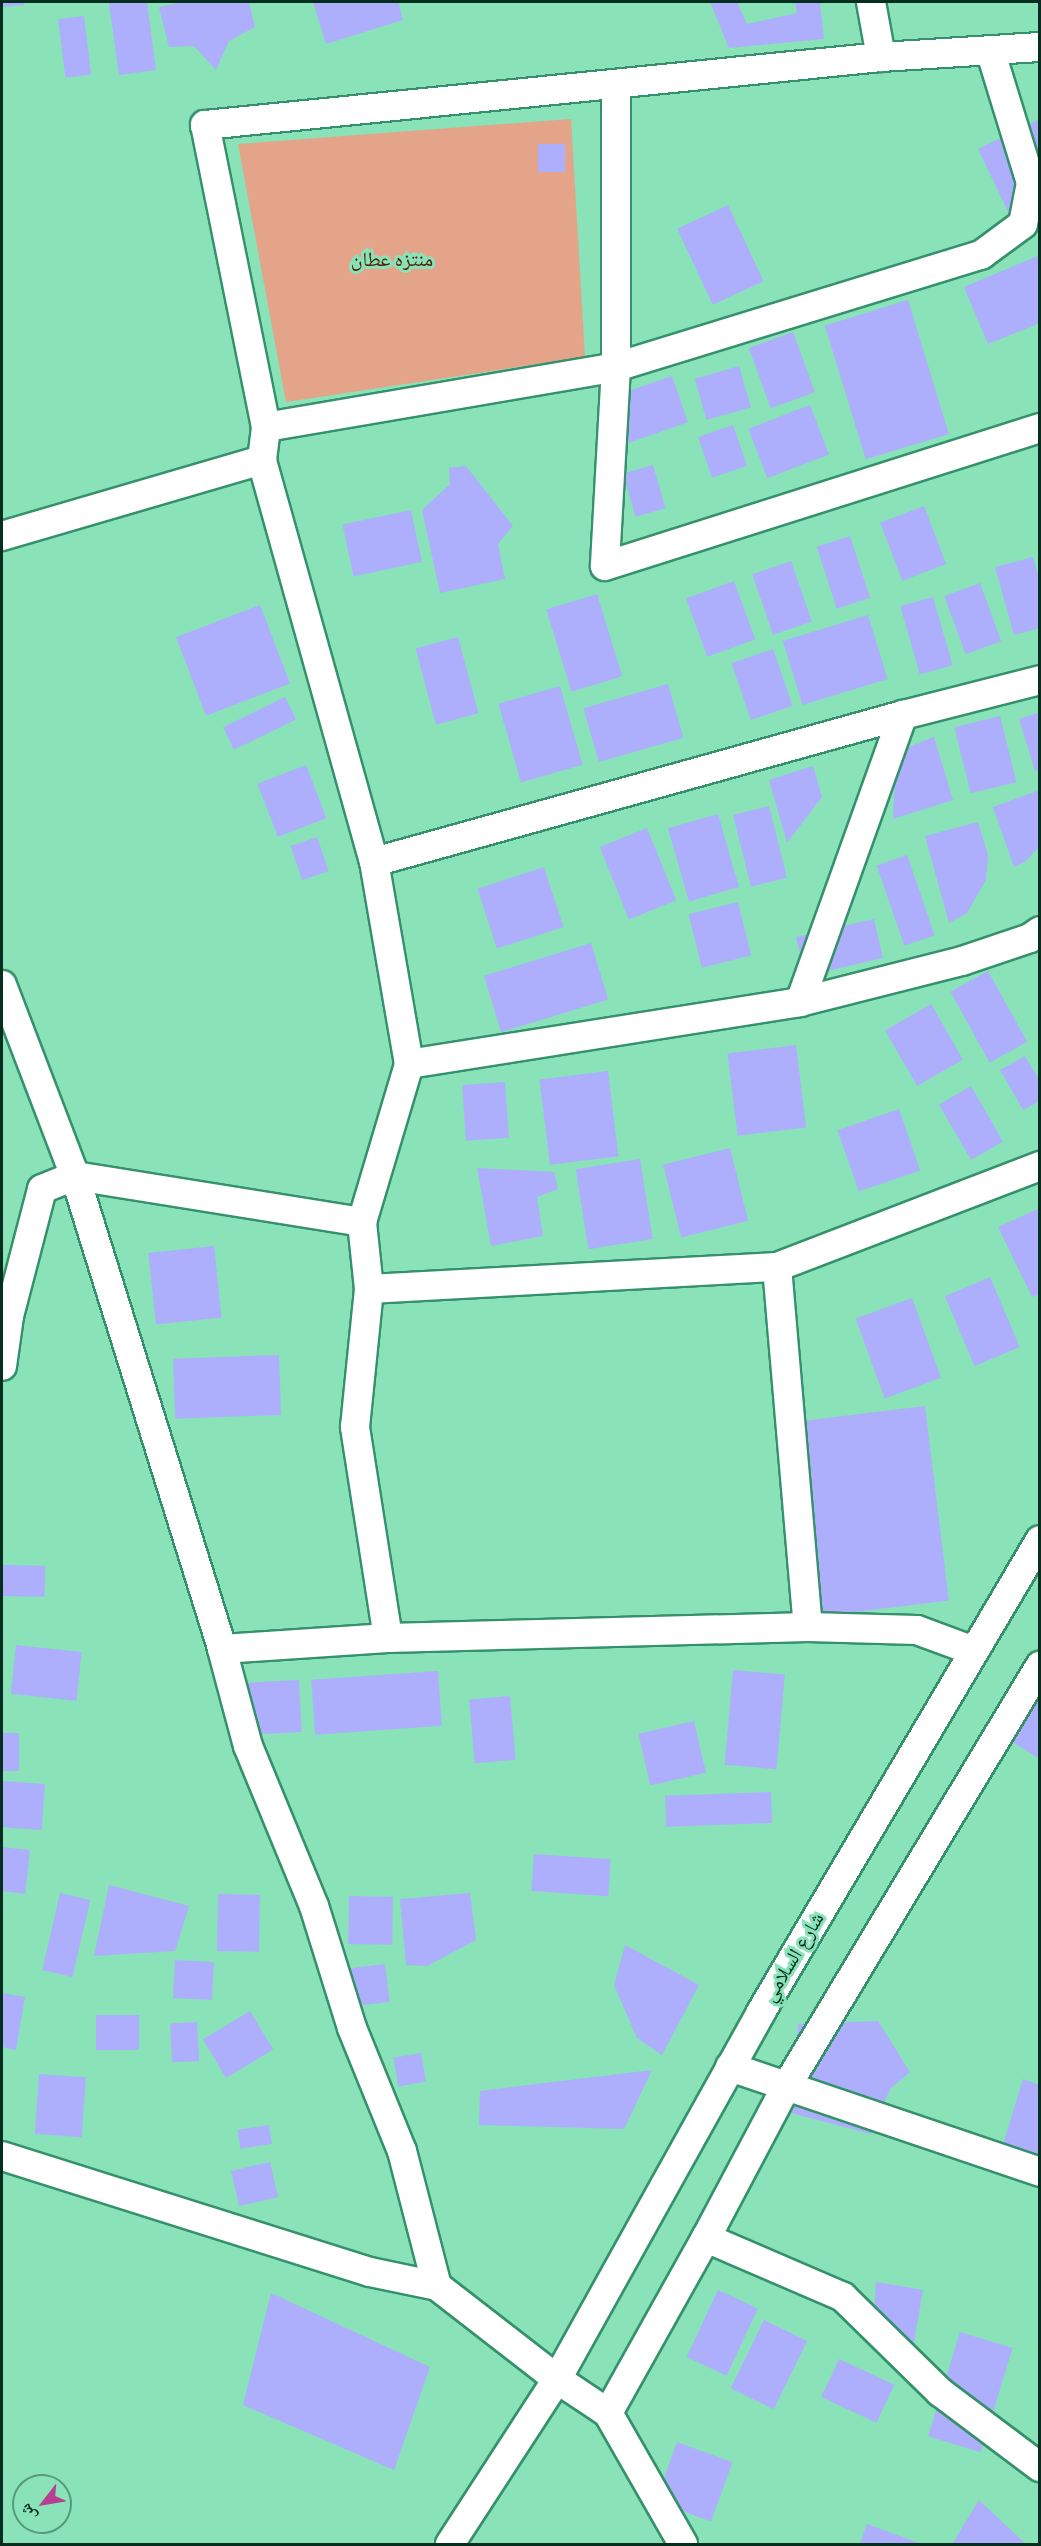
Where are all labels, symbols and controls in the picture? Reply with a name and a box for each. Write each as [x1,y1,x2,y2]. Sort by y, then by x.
park label: منتزه عطان [351,247,433,271]
street label: شارع السلامي [757,1908,829,2006]
north arrow [12,2474,72,2534]
text: ش [15,2500,40,2525]

